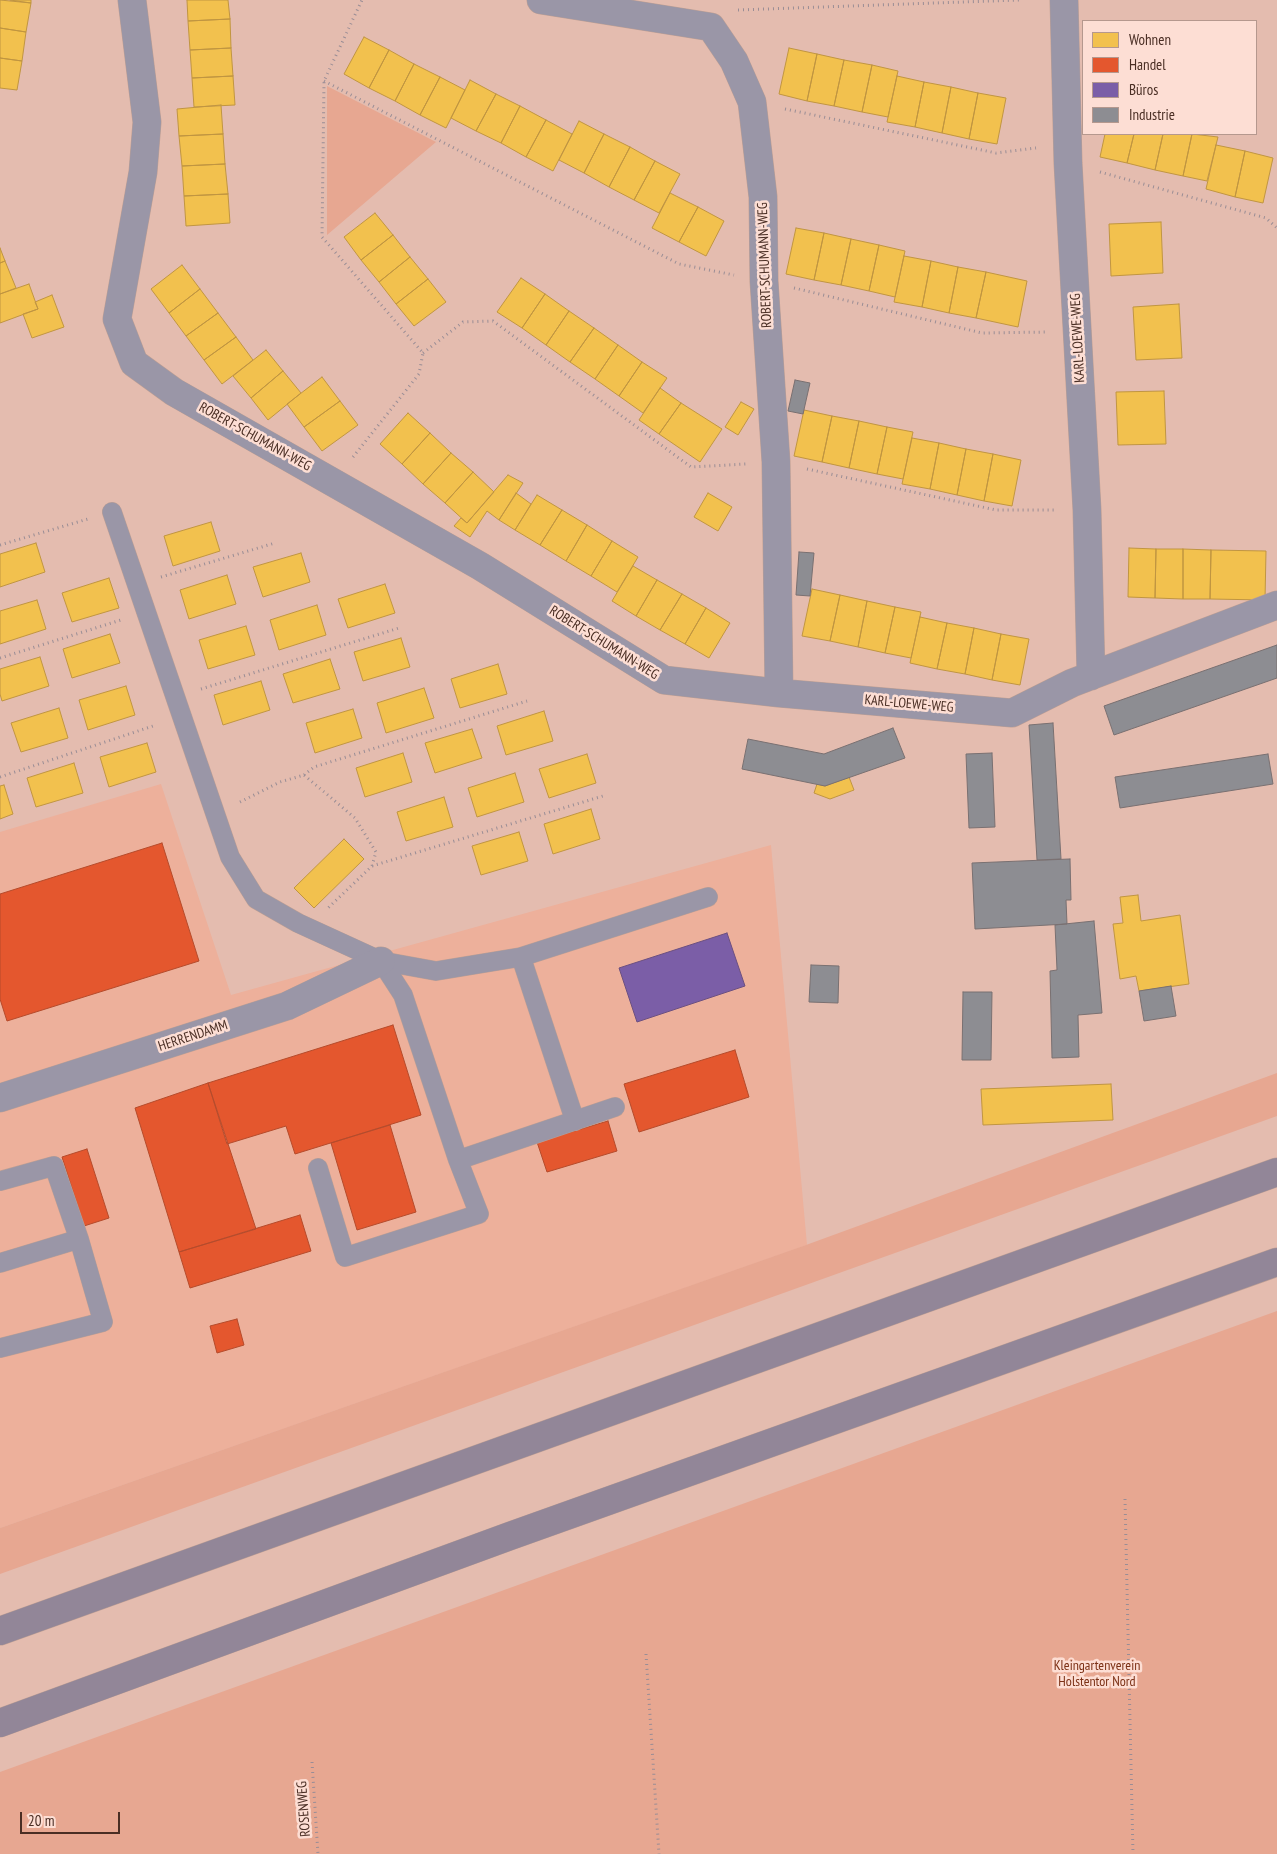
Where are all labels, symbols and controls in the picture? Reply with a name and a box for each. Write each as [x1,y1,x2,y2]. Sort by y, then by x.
legend [1082,20,1257,135]
text: Wohnen [1129,30,1171,49]
text: Handel [1129,55,1166,74]
text: Büros [1129,80,1158,99]
text: Industrie [1129,105,1175,124]
street label: ROBERT-SCHUMANN-WEG [754,202,776,328]
street label: KARL-LOEWE-WEG [1067,293,1089,383]
street label: ROBERT-SCHUMANN-WEG [196,399,314,475]
street label: ROBERT-SCHUMANN-WEG [546,603,662,683]
street label: KARL-LOEWE-WEG [864,692,954,716]
street label: HERRENDAMM [156,1017,230,1055]
park label: Kleingartenverein Holstentor Nord [1054,1658,1140,1690]
street label: ROSENWEG [294,1781,314,1837]
scale bar [22,1802,122,1834]
text: 20 m [28,1811,54,1830]

